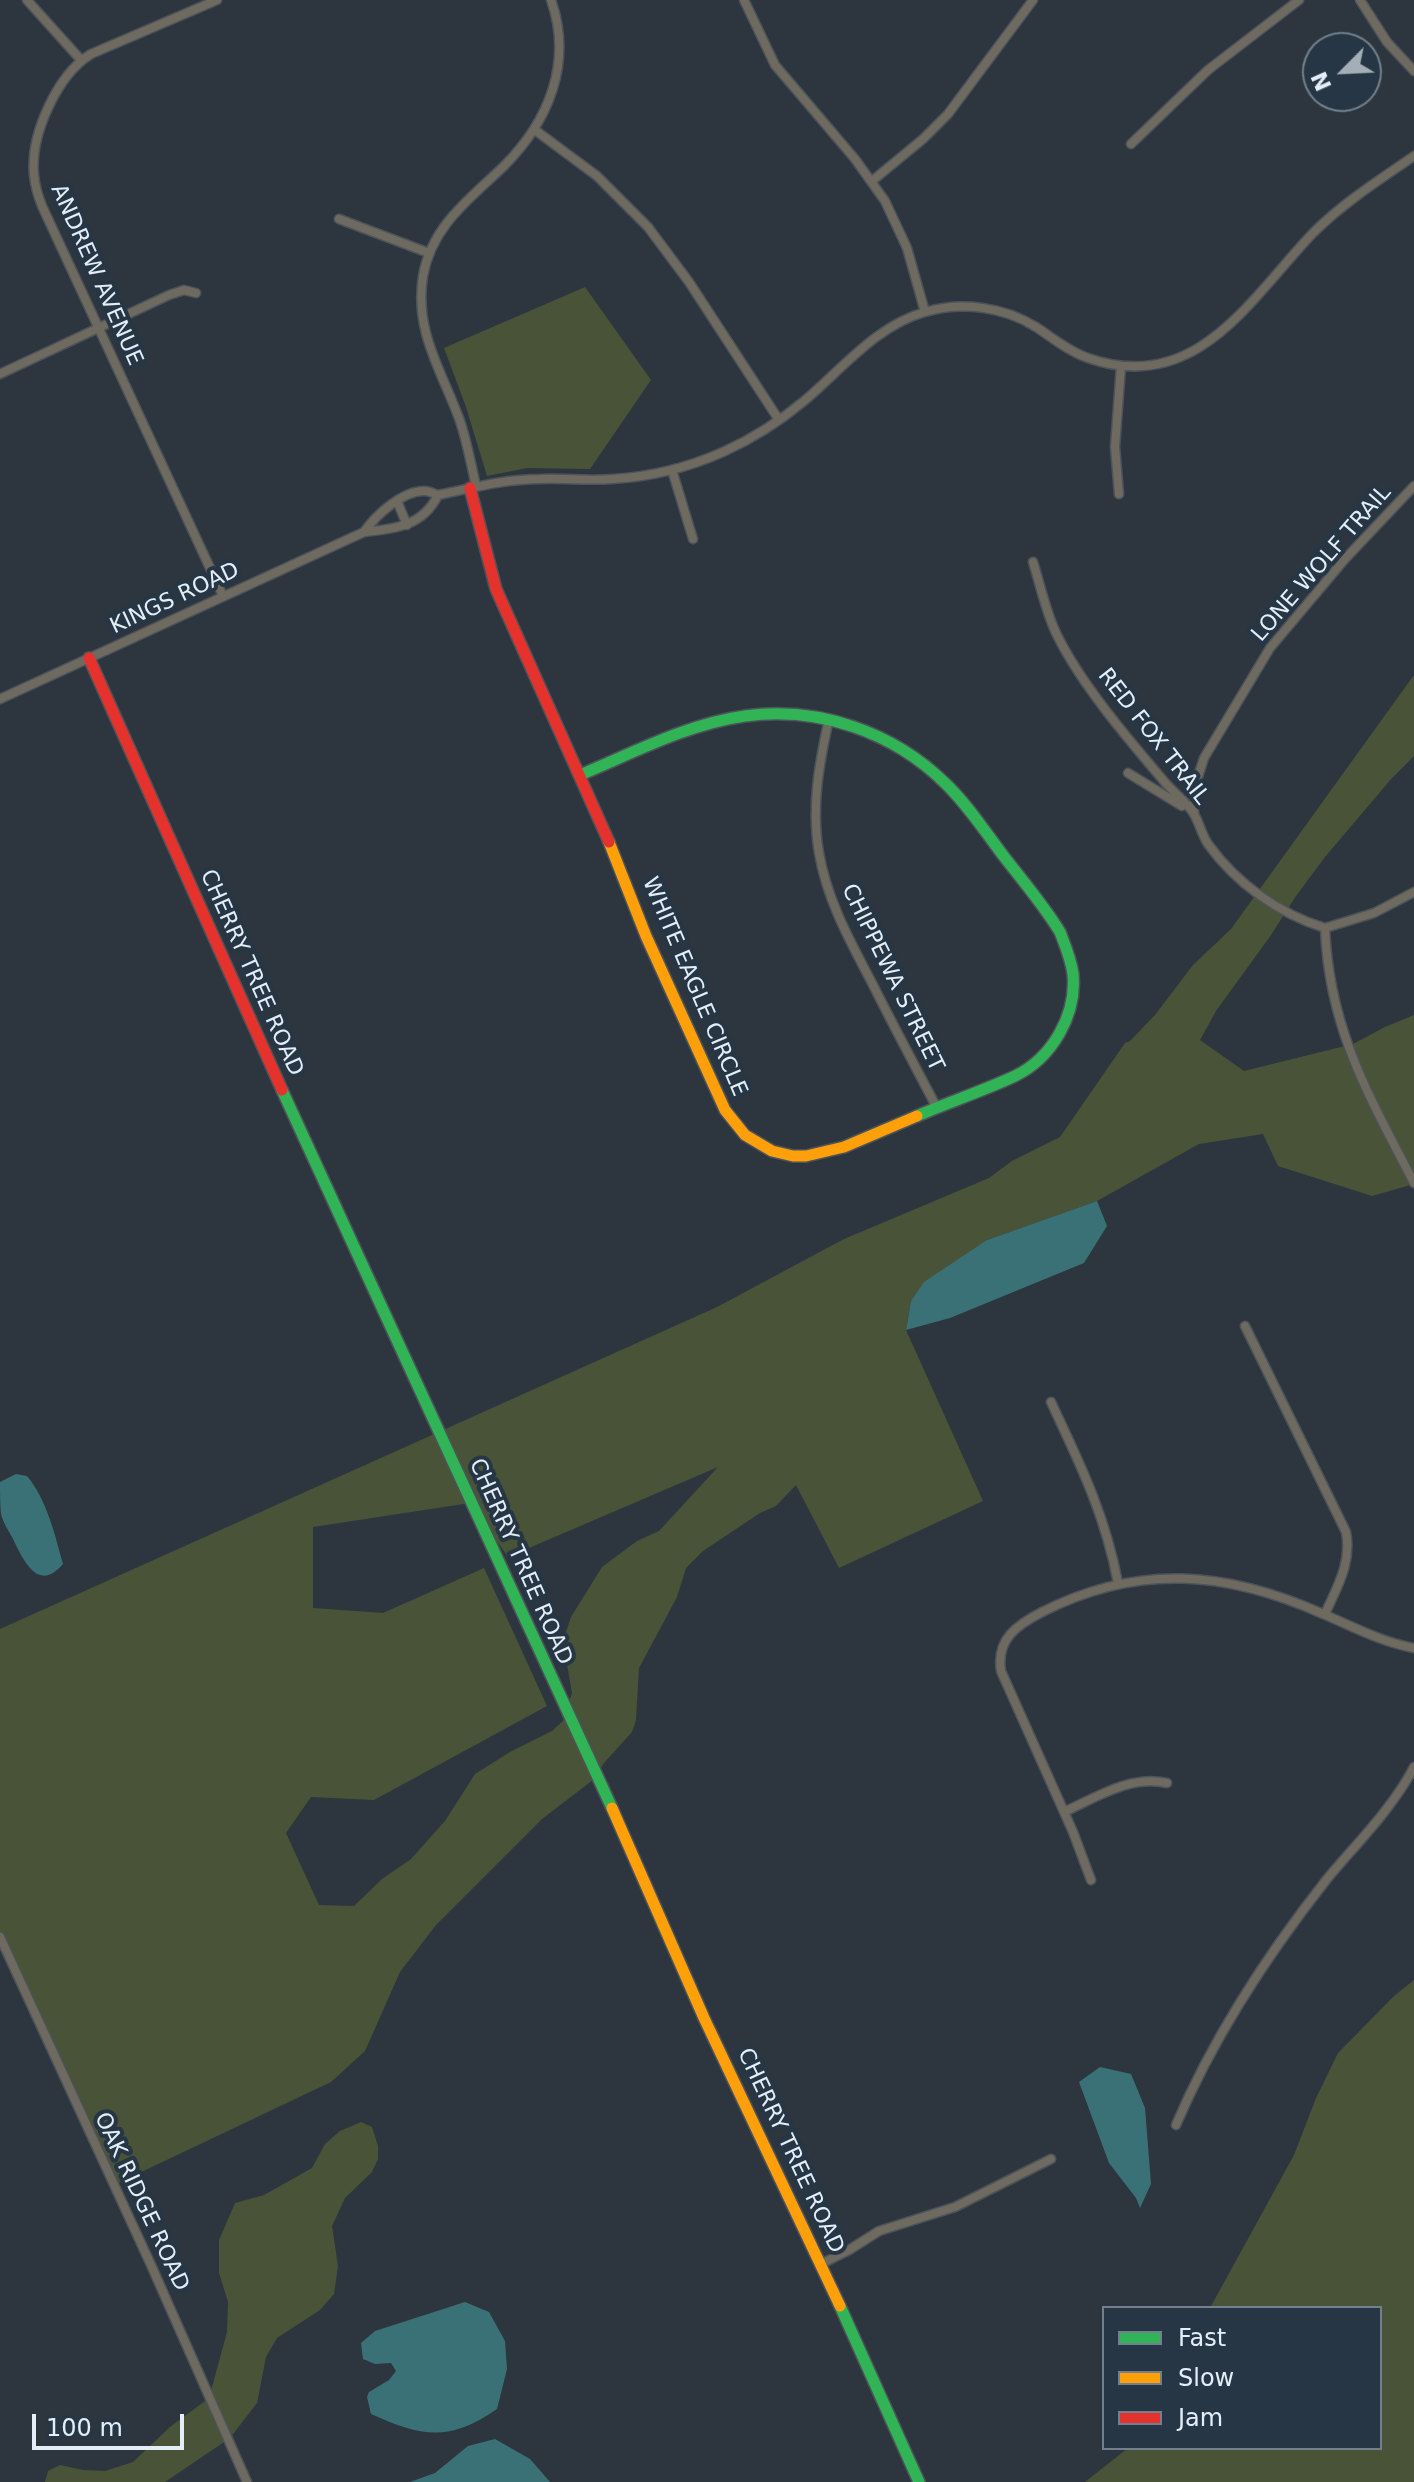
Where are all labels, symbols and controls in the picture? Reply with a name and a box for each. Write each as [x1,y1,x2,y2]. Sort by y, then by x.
north arrow [1302,32,1382,112]
text: N [1306,68,1337,95]
street label: ANDREW AVENUE [44,180,148,370]
street label: LONE WOLF TRAIL [1247,480,1397,648]
street label: KINGS ROAD [106,558,244,640]
street label: RED FOX TRAIL [1092,664,1214,810]
street label: CHERRY TREE ROAD [194,866,308,1080]
street label: WHITE EAGLE CIRCLE [636,873,752,1101]
street label: CHIPPEWA STREET [835,880,949,1076]
street label: CHERRY TREE ROAD [463,1455,577,1669]
street label: CHERRY TREE ROAD [731,2044,849,2258]
street label: OAK RIDGE ROAD [88,2108,194,2296]
legend [1102,2306,1382,2450]
text: Fast [1178,2324,1226,2352]
text: Slow [1178,2364,1234,2392]
scale bar [36,2398,188,2448]
text: Jam [1178,2404,1223,2432]
text: 100 m [46,2414,123,2442]

